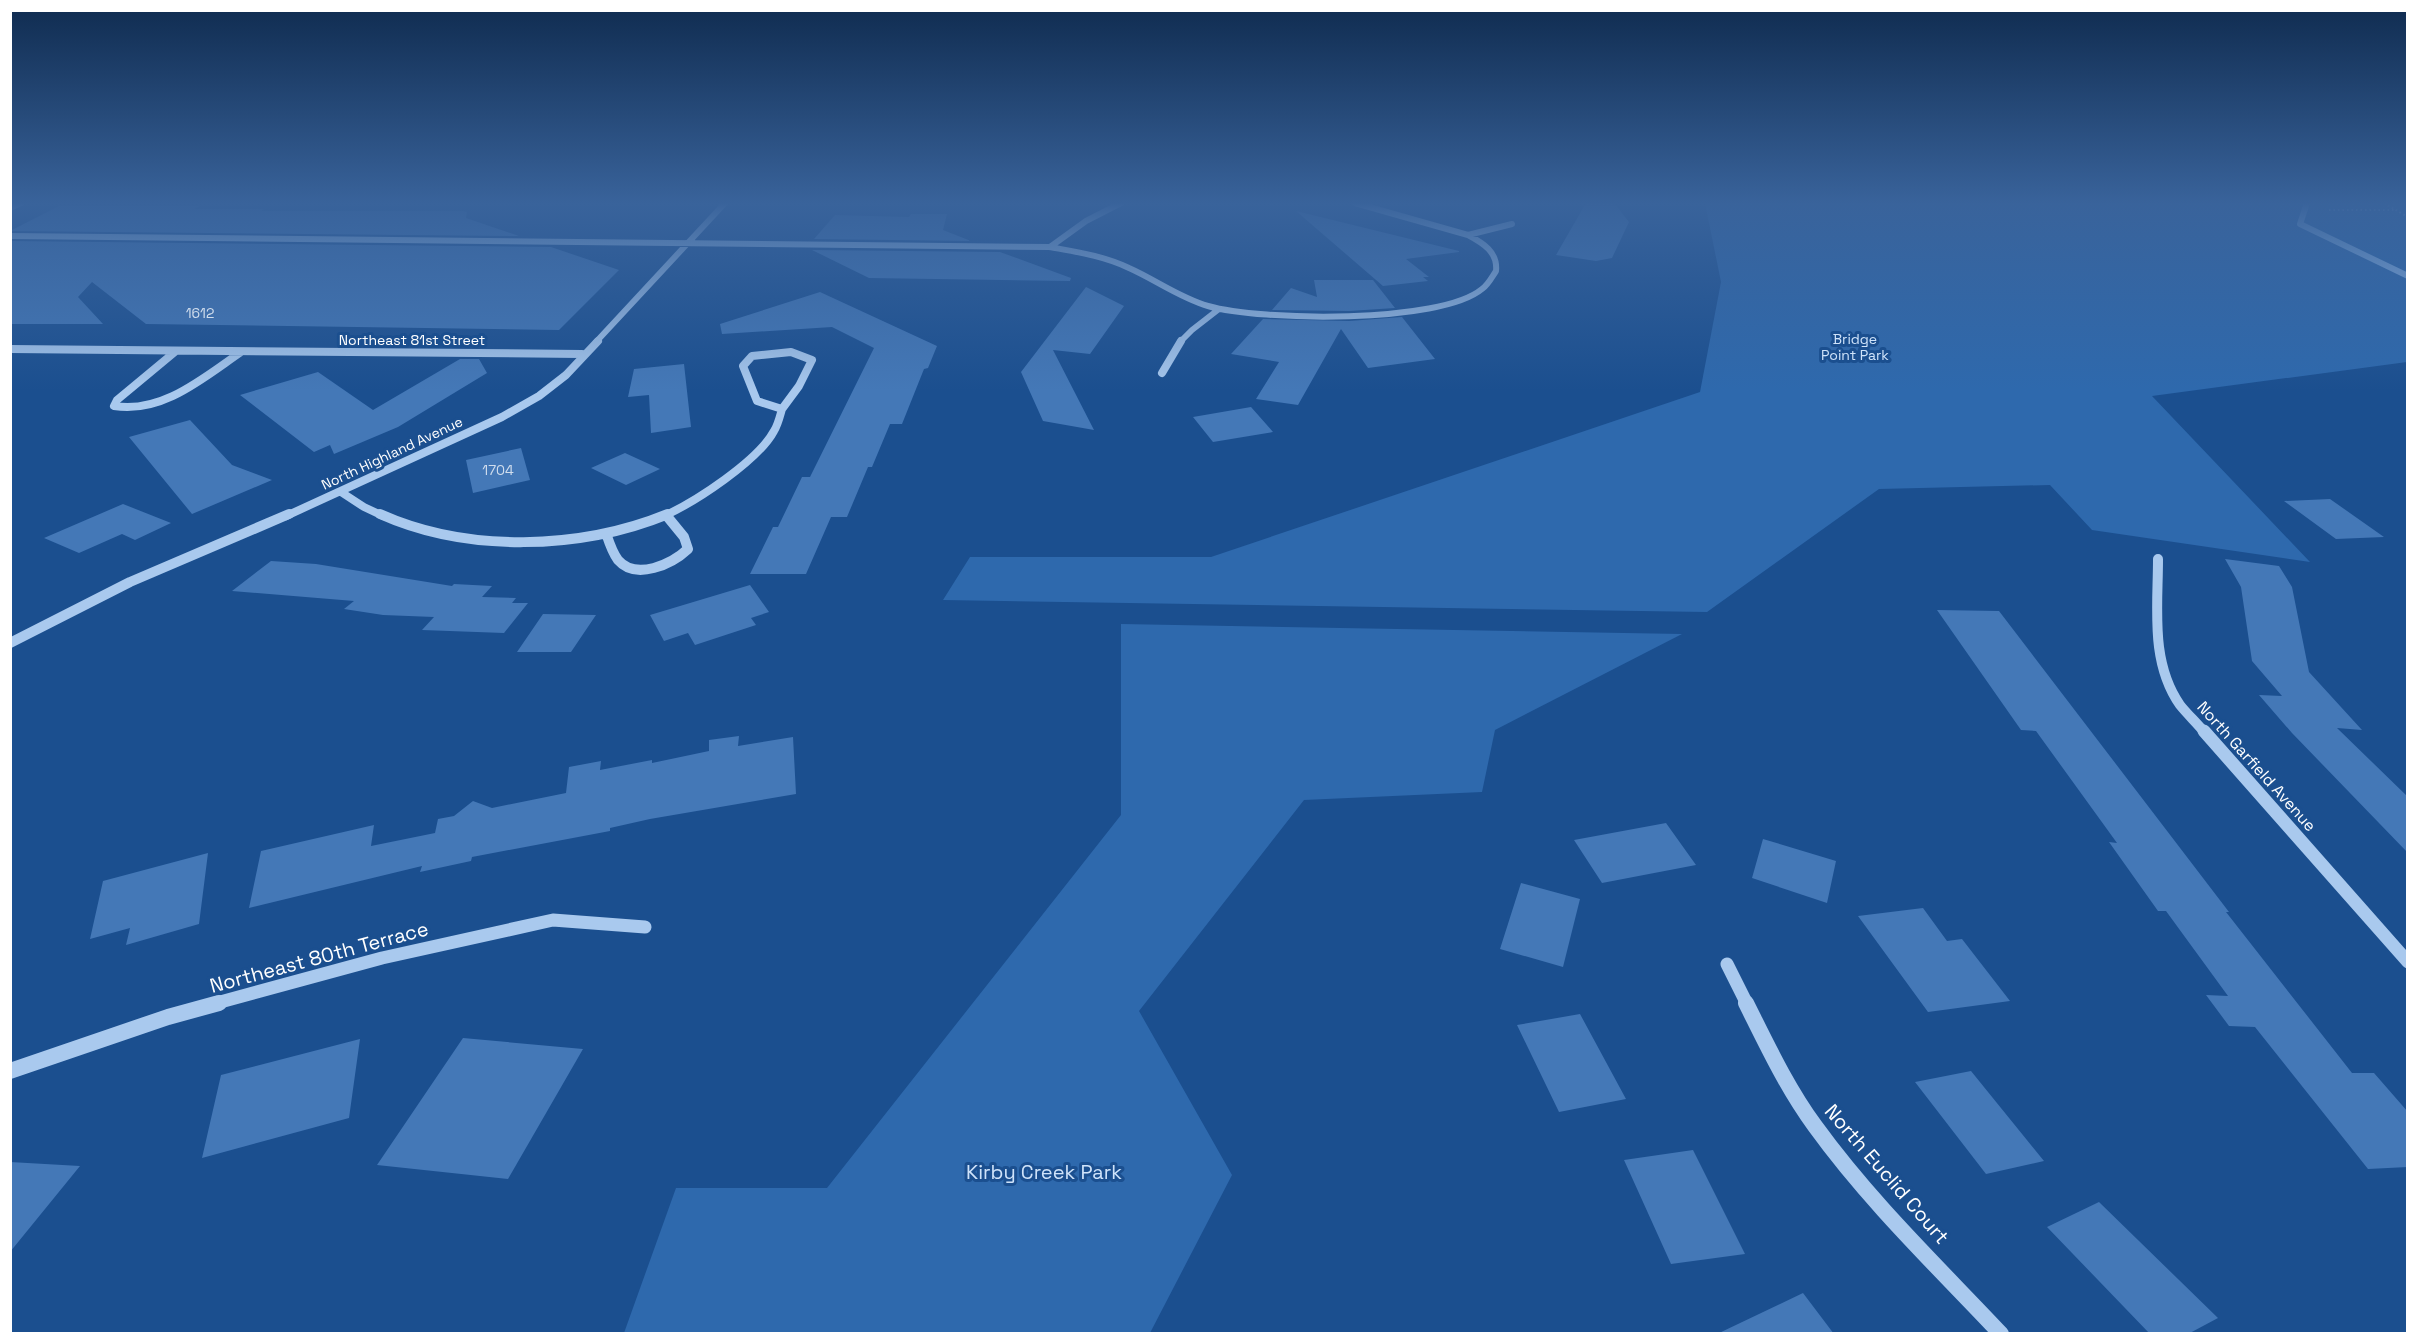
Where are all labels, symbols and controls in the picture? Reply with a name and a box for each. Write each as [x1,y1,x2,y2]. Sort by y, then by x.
house number: 1612 [186,304,214,322]
park label: Bridge Point Park [1821,330,1889,364]
street label: Northeast 81st Street [339,331,485,349]
street label: North Highland Avenue [318,412,466,494]
house number: 1704 [482,461,514,479]
street label: North Garfield Avenue [2193,697,2321,836]
street label: Northeast 80th Terrace [207,915,431,999]
street label: North Euclid Court [1819,1099,1955,1249]
park label: Kirby Creek Park [966,1159,1122,1185]

